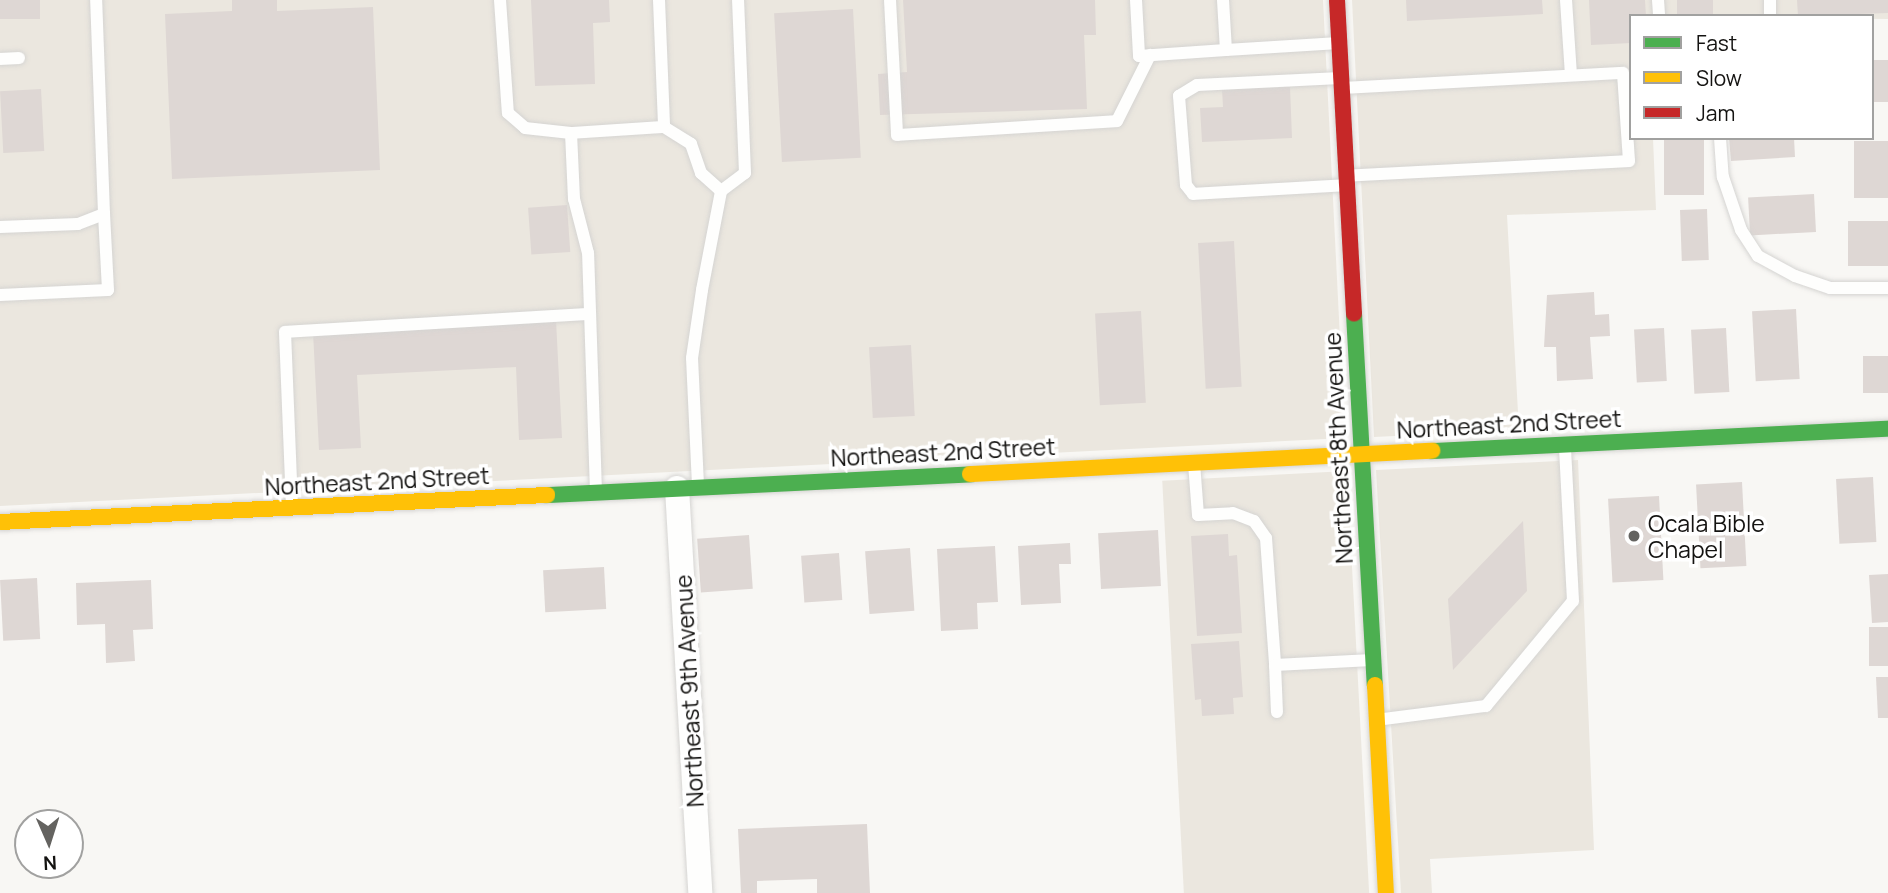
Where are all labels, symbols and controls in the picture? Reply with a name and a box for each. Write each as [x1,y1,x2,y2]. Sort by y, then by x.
legend [1629,14,1874,140]
text: Fast [1696,29,1737,57]
text: Slow [1696,64,1742,92]
text: Jam [1696,99,1735,127]
street label: Northeast 8th Avenue [1318,331,1358,565]
street label: Northeast 2nd Street [1396,404,1622,444]
street label: Northeast 2nd Street [830,432,1056,472]
street label: Northeast 2nd Street [264,461,490,501]
place label: Ocala Bible Chapel [1648,509,1765,563]
marker: Ocala Bible Chapel [1626,528,1642,544]
street label: Northeast 9th Avenue [669,574,709,808]
north arrow [14,809,84,879]
text: N [42,850,57,876]

